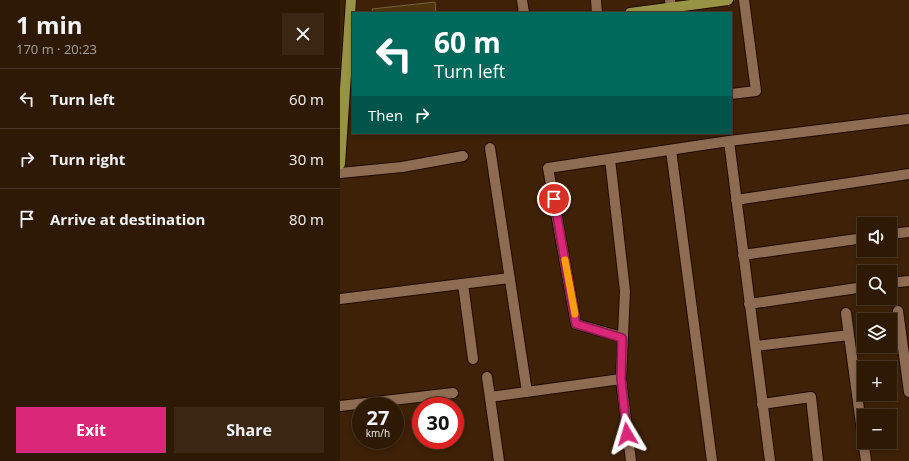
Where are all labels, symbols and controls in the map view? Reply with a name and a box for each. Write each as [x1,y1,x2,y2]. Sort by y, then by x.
text: 1 min [16,8,83,41]
button: close [282,13,324,55]
text: 60 m [434,23,501,61]
icon: left [368,28,420,80]
text: 170 m · 20:23 [16,40,97,58]
text: Turn left [434,59,505,83]
icon: left [16,88,38,110]
text: Turn left [50,89,115,109]
text: 60 m [289,89,324,109]
icon: right [411,104,433,126]
text: Then [368,105,403,125]
icon: right [16,148,38,170]
text: Turn right [50,149,125,169]
text: 30 m [289,149,324,169]
pin [537,182,571,216]
icon: arrive [543,188,565,210]
icon: arrive [16,208,38,230]
text: Arrive at destination [50,209,205,229]
text: 80 m [289,209,324,229]
map controls [857,217,897,449]
button: sound [857,217,897,257]
button: search [857,265,897,305]
button: layers [857,313,897,353]
button: + [857,361,897,401]
speed limit sign: 30 [412,397,464,449]
text: 27 [367,404,389,431]
button: Exit [16,407,166,453]
button: Share [174,407,324,453]
button: − [857,409,897,449]
position arrow [606,413,648,455]
text: km/h [366,426,390,440]

